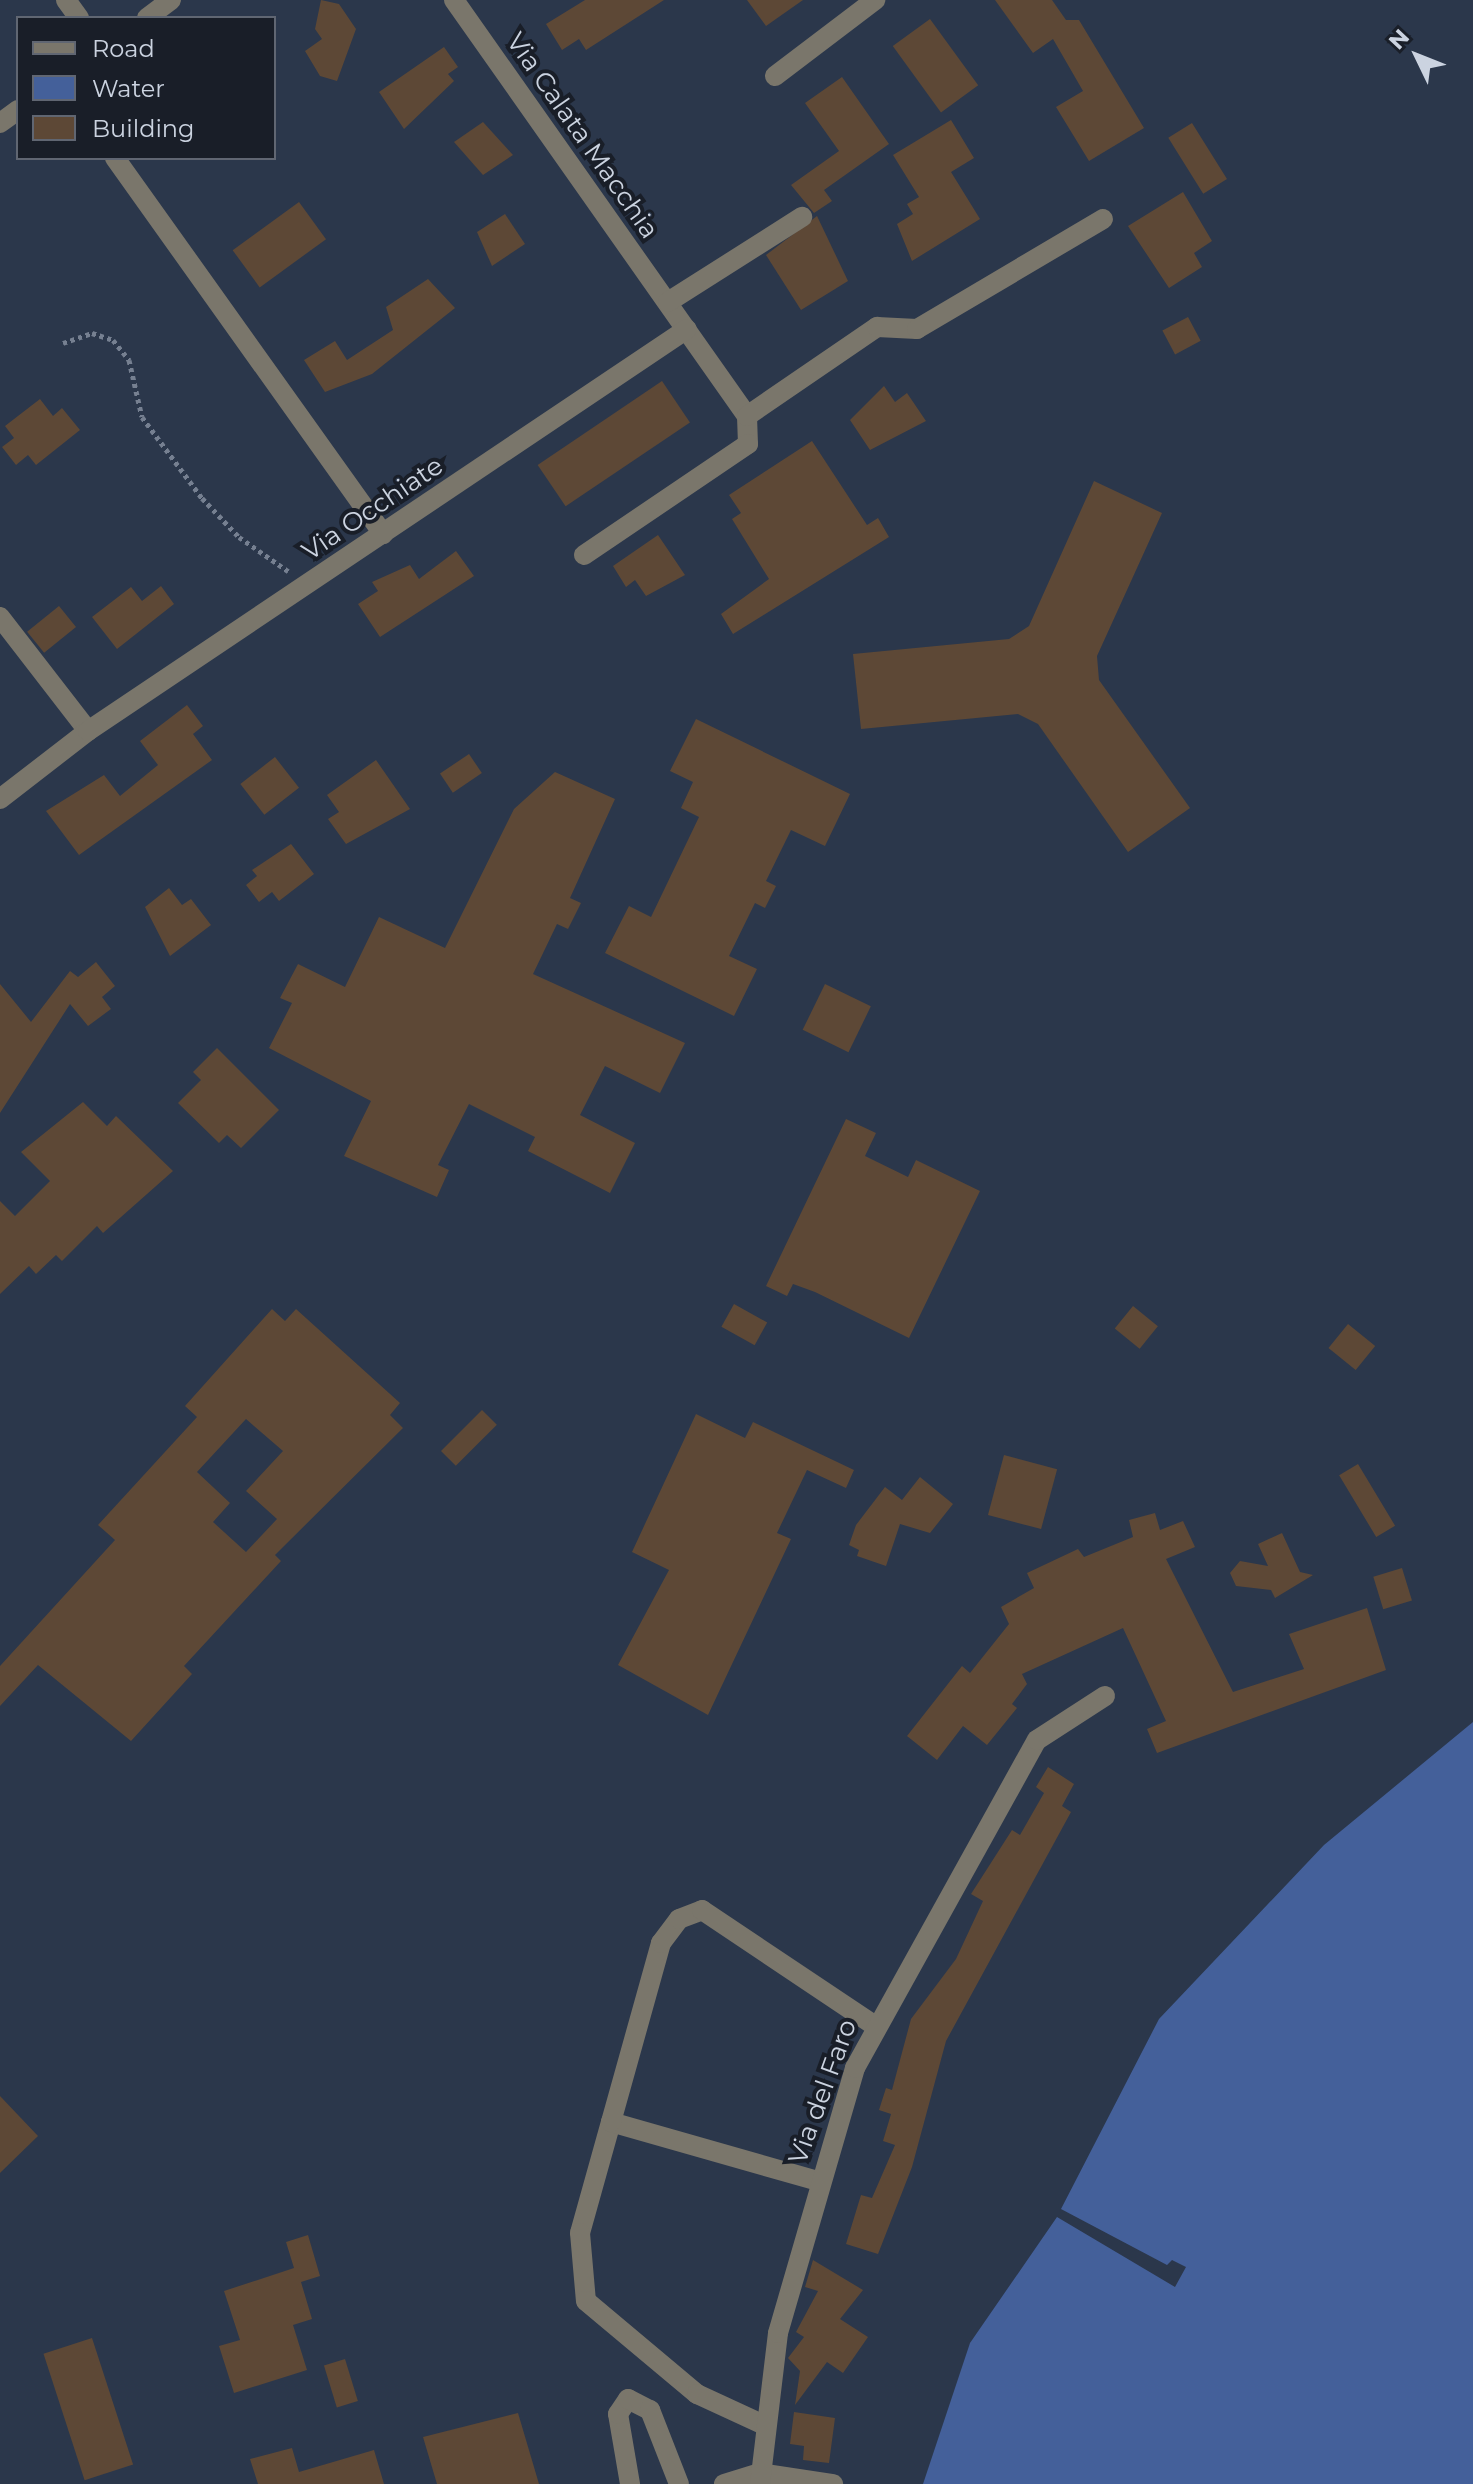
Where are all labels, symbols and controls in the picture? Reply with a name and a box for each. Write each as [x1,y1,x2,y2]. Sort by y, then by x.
legend [16,16,276,160]
north arrow [1377,16,1457,96]
text: N [1383,24,1415,55]
street label: Via Calata Macchia [499,27,665,245]
text: Road [92,34,155,63]
text: Water [92,74,165,103]
text: Building [92,114,195,143]
street label: Via Occhiate [297,450,449,568]
street label: Via del Faro [782,2015,864,2169]

